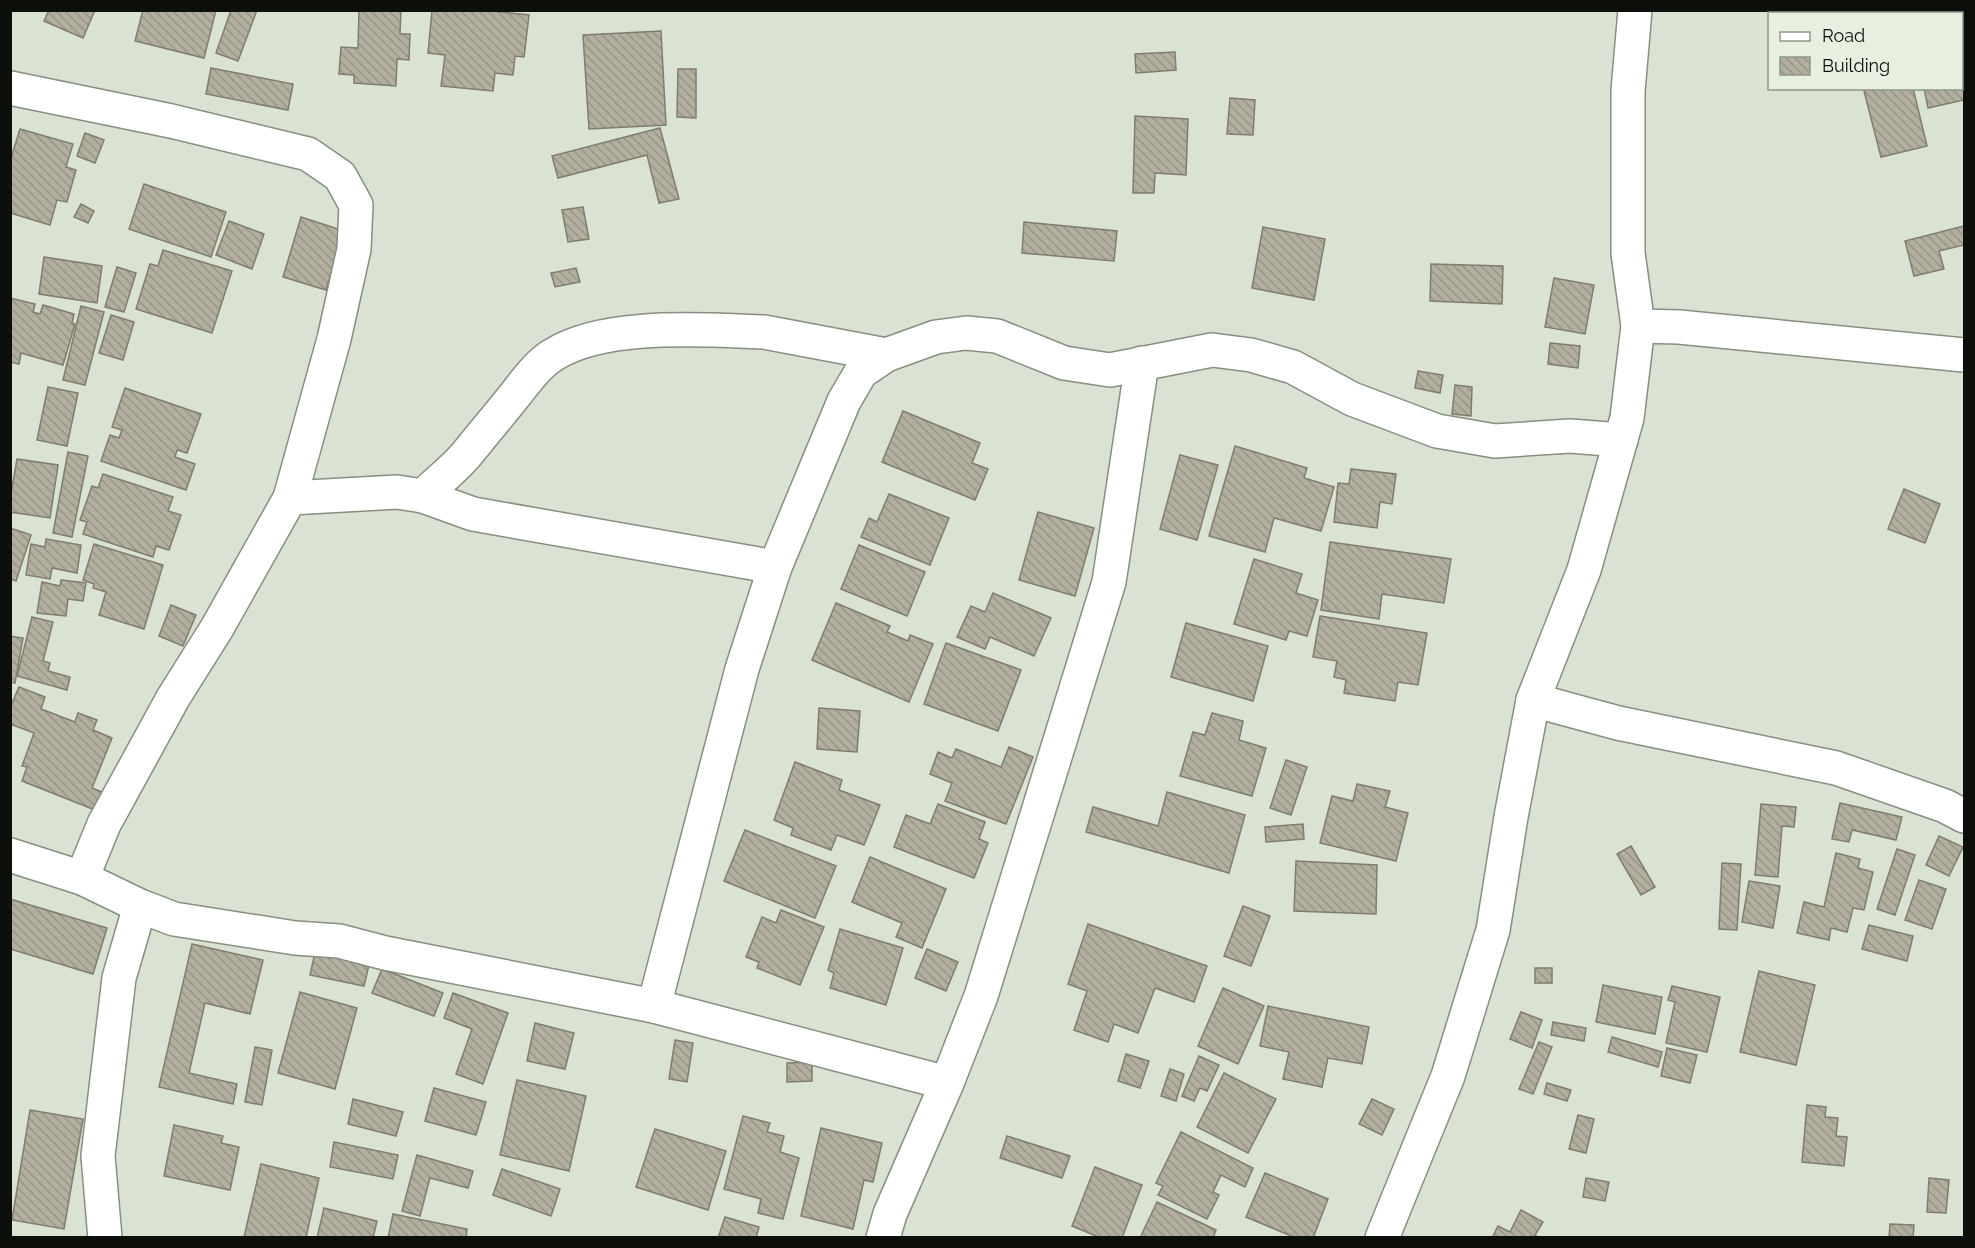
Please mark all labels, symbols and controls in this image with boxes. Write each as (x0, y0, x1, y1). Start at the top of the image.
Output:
legend (1768, 12, 1963, 90)
text: Road (1822, 25, 1865, 46)
text: Building (1822, 55, 1890, 76)

